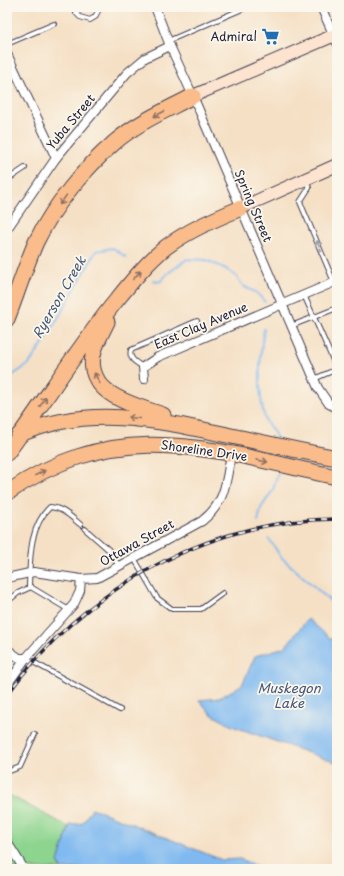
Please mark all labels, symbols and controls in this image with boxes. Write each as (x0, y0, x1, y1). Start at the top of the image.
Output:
place label: Admiral (210, 27, 257, 45)
supermarket icon: Admiral (260, 27, 280, 47)
street label: Yuba Street (42, 90, 99, 153)
one-way arrow (153, 111, 165, 118)
street label: Spring Street (231, 167, 277, 245)
one-way arrow (59, 194, 67, 205)
one-way arrow (315, 240, 322, 252)
water label: Ryerson Creek (27, 251, 90, 341)
one-way arrow (132, 270, 142, 280)
street label: East Clay Avenue (151, 297, 251, 353)
one-way arrow (93, 372, 100, 384)
one-way arrow (39, 397, 47, 408)
one-way arrow (128, 414, 141, 421)
street label: Shoreline Drive (160, 435, 249, 465)
one-way arrow (255, 457, 268, 465)
one-way arrow (34, 469, 46, 476)
street label: Ottawa Street (96, 514, 177, 570)
water label: Muskegon Lake (257, 678, 322, 712)

